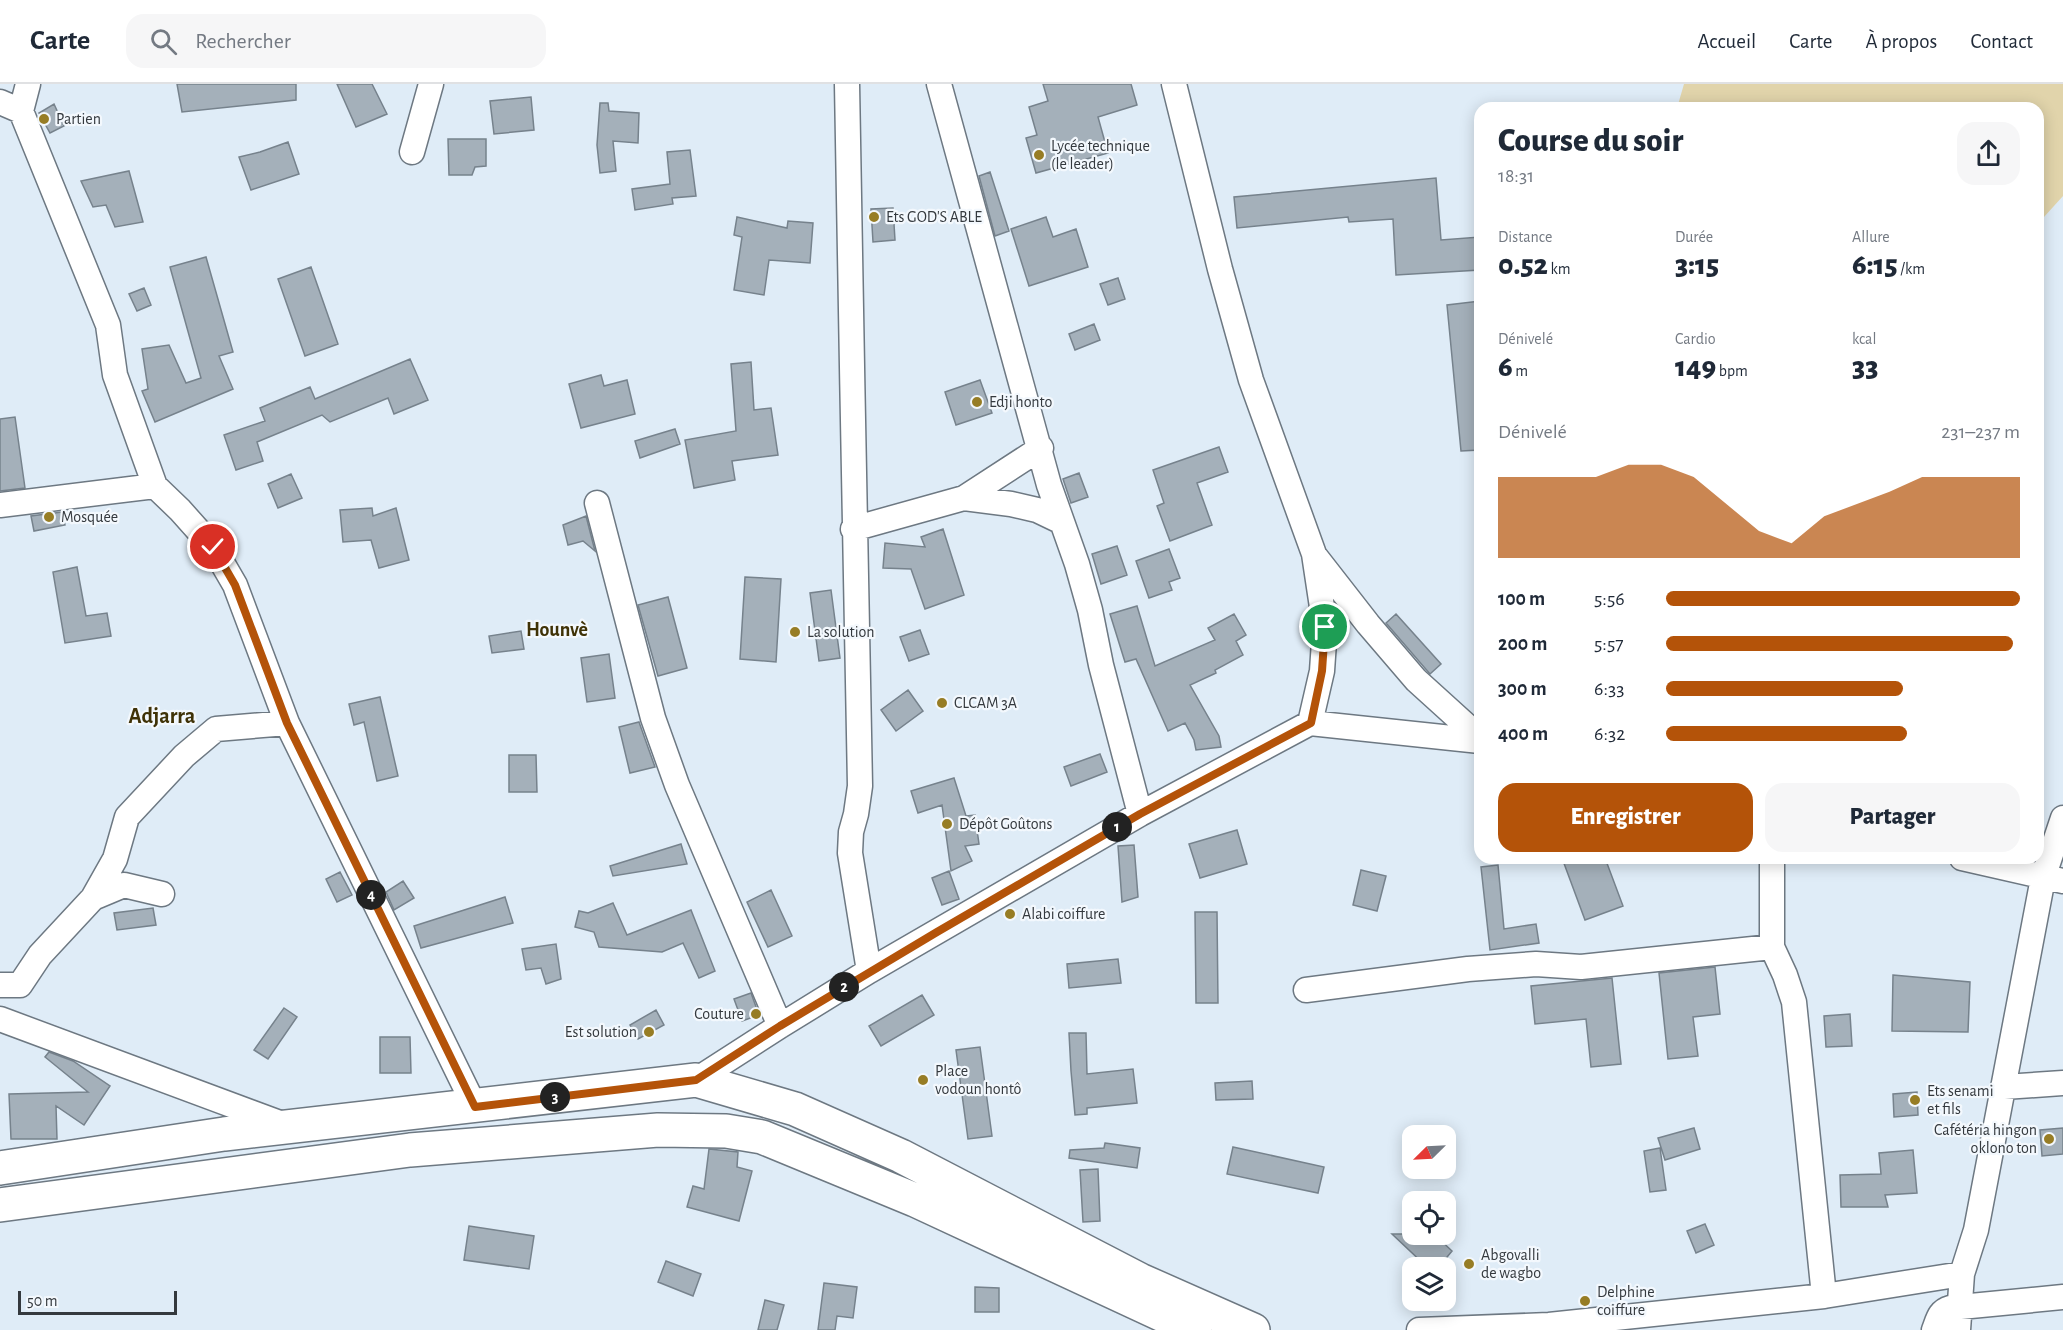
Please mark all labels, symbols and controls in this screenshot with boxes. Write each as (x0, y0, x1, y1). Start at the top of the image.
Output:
search box (126, 14, 546, 68)
icon: search (147, 25, 180, 58)
text: Carte (30, 27, 90, 55)
text: Rechercher (195, 30, 291, 52)
text: Accueil (1698, 31, 1756, 52)
text: Carte (1789, 31, 1832, 52)
text: À propos (1865, 31, 1937, 52)
text: Contact (1970, 31, 2033, 52)
place label: Partien (56, 111, 101, 127)
marker: Partien (37, 112, 51, 126)
button: share (1957, 122, 2020, 185)
text: Course du soir (1498, 125, 1683, 158)
place label: Lycée technique (le leader) (1051, 138, 1150, 172)
marker: Lycée technique (le leader) (1032, 148, 1046, 162)
text: 18:31 (1498, 166, 1534, 186)
place label: Ets GOD'S ABLE (886, 209, 982, 225)
marker: Ets GOD'S ABLE (867, 210, 881, 224)
text: Distance (1498, 229, 1552, 245)
text: Durée (1675, 229, 1713, 245)
text: Allure (1852, 229, 1890, 245)
text: 0.52 (1498, 250, 1548, 280)
text: 3:15 (1675, 250, 1719, 280)
text: 6:15 (1852, 250, 1898, 280)
text: km (1548, 261, 1571, 277)
text: /km (1898, 261, 1925, 277)
text: Dénivelé (1498, 331, 1553, 347)
text: Cardio (1675, 331, 1716, 347)
text: kcal (1852, 331, 1876, 347)
text: 6 (1498, 352, 1513, 382)
text: 149 (1675, 352, 1716, 382)
text: 33 (1852, 352, 1878, 382)
text: m (1513, 363, 1528, 379)
text: bpm (1716, 363, 1748, 379)
place label: Edji honto (989, 394, 1052, 411)
marker: Edji honto (970, 395, 984, 409)
text: Dénivelé (1498, 422, 1567, 442)
text: 231–237 m (1941, 422, 2020, 442)
place label: Mosquée (61, 509, 118, 525)
marker: Mosquée (42, 510, 56, 524)
pin (187, 521, 238, 572)
icon: check (196, 530, 229, 563)
text: 100 m (1498, 589, 1545, 609)
text: 5:56 (1594, 589, 1625, 609)
pin (1299, 601, 1350, 652)
icon: arrive (1308, 610, 1341, 643)
district label: Hounvè (526, 620, 588, 640)
place label: La solution (807, 624, 875, 640)
marker: La solution (788, 625, 802, 639)
text: 200 m (1498, 634, 1547, 654)
text: 5:57 (1594, 634, 1624, 654)
text: 300 m (1498, 679, 1547, 699)
text: 6:33 (1594, 679, 1624, 699)
place label: CLCAM 3A (954, 695, 1017, 711)
marker: CLCAM 3A (935, 696, 949, 710)
district label: Adjarra (129, 705, 196, 728)
text: 400 m (1498, 724, 1548, 744)
text: 6:32 (1594, 724, 1625, 744)
button: Enregistrer (1498, 783, 1753, 852)
button: Partager (1765, 783, 2020, 852)
pin: 1 (1102, 812, 1132, 842)
place label: Dépôt Goûtons (959, 816, 1053, 832)
marker: Dépôt Goûtons (940, 817, 954, 831)
text: 1 (1114, 819, 1120, 835)
pin: 4 (356, 880, 386, 910)
text: 4 (367, 887, 375, 903)
place label: Alabi coiffure (1022, 906, 1105, 922)
marker: Alabi coiffure (1003, 907, 1017, 921)
pin: 2 (829, 972, 859, 1002)
text: 2 (840, 979, 848, 995)
place label: Couture (694, 1006, 744, 1022)
marker: Couture (749, 1007, 763, 1021)
place label: Est solution (565, 1024, 637, 1040)
marker: Est solution (642, 1025, 656, 1039)
place label: Place vodoun hontô (935, 1063, 1022, 1097)
marker: Place vodoun hontô (916, 1073, 930, 1087)
pin: 3 (540, 1082, 570, 1112)
place label: Ets senami et fils (1927, 1083, 1994, 1117)
text: 3 (552, 1089, 558, 1105)
marker: Ets senami et fils (1908, 1093, 1922, 1107)
place label: Cafétéria hingon oklono ton (1934, 1122, 2037, 1156)
north arrow (1402, 1125, 1456, 1179)
map controls (1402, 1125, 1456, 1311)
marker: Cafétéria hingon oklono ton (2042, 1132, 2056, 1146)
button: locate (1402, 1191, 1456, 1245)
place label: Abgovalli de wagbo (1481, 1247, 1541, 1281)
button: layers (1402, 1257, 1456, 1311)
marker: Abgovalli de wagbo (1462, 1257, 1476, 1271)
place label: Delphine coiffure (1597, 1284, 1655, 1318)
scale bar (18, 1288, 177, 1316)
text: 50 m (27, 1293, 58, 1309)
marker: Delphine coiffure (1578, 1294, 1592, 1308)

